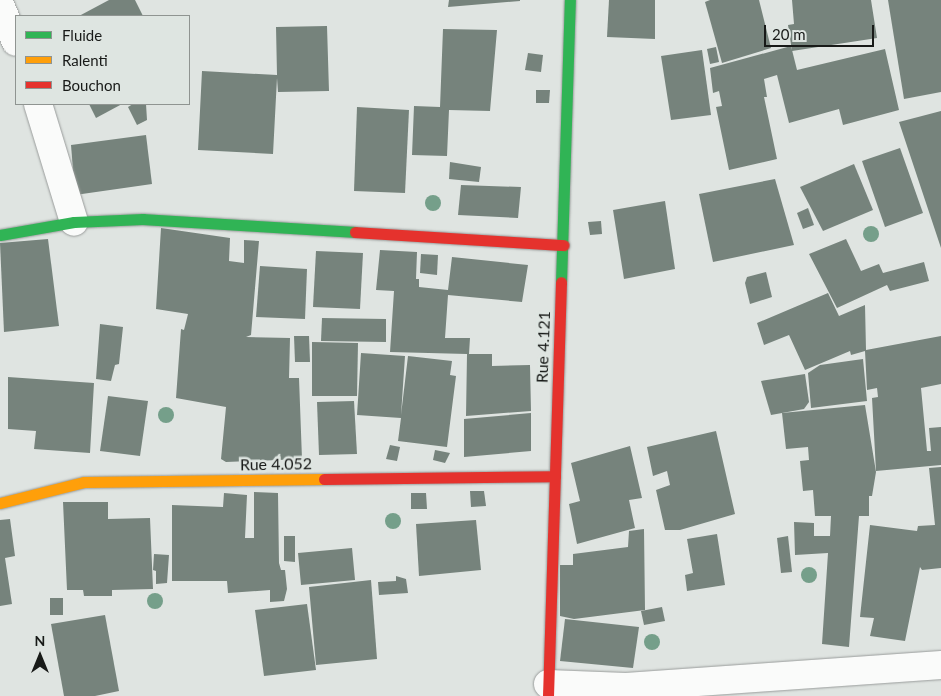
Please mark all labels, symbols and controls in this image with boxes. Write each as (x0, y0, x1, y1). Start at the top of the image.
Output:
legend (15, 15, 190, 105)
scale bar (766, 15, 876, 47)
text: 20 m (772, 25, 806, 43)
text: Fluide (62, 26, 102, 44)
text: Ralenti (62, 51, 108, 69)
text: Bouchon (62, 76, 121, 94)
street label: Rue 4.121 (532, 311, 554, 383)
street label: Rue 4.052 (240, 454, 312, 474)
north arrow (15, 631, 65, 681)
text: N (35, 632, 45, 649)

